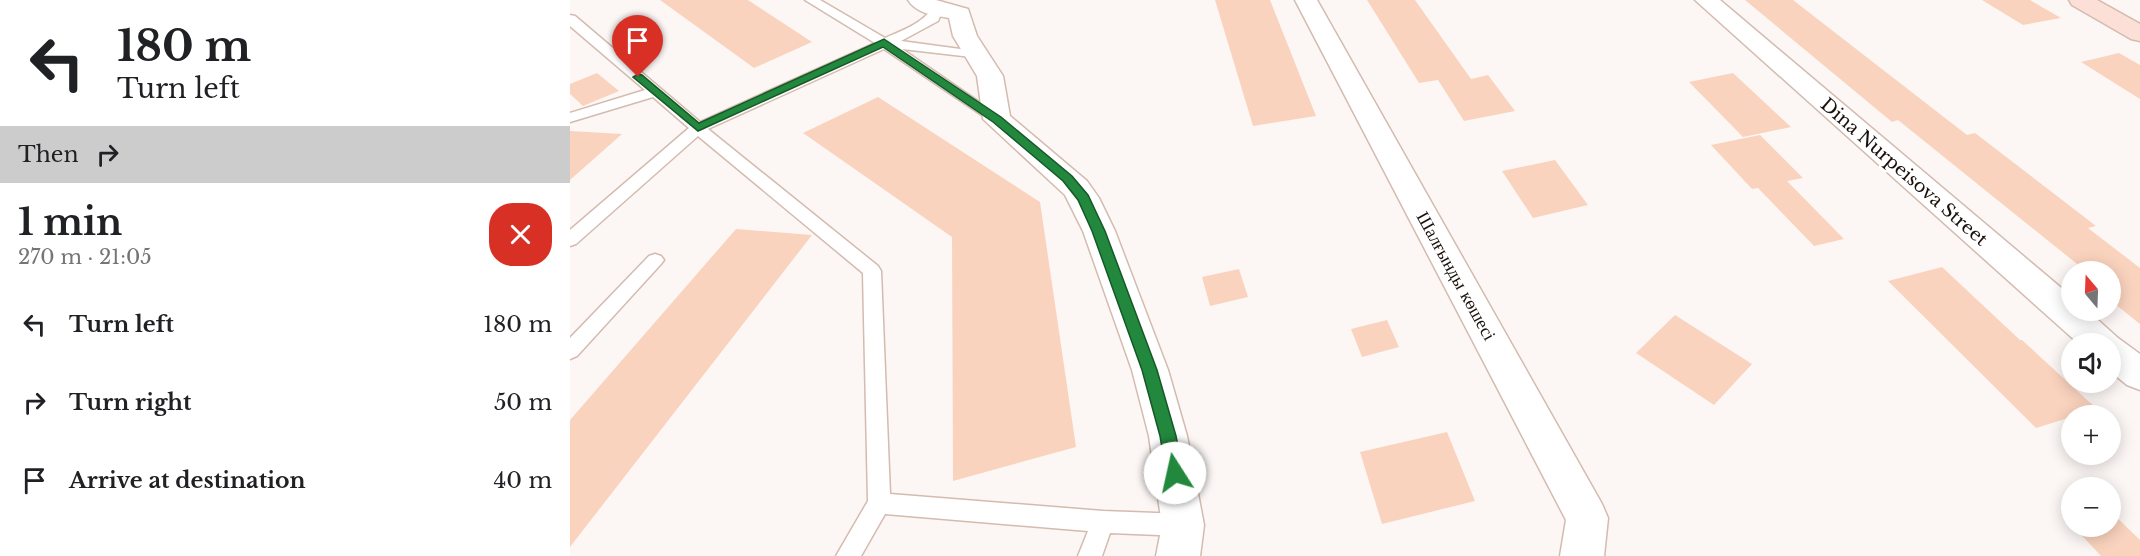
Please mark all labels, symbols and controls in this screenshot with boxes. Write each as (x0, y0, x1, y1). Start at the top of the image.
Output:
pin (612, 15, 663, 77)
text: 180 m (117, 20, 251, 72)
icon: left (18, 24, 96, 102)
icon: arrive (621, 24, 654, 57)
text: Turn left (117, 72, 240, 105)
street label: Dina Nurpeisova Street (1816, 94, 1992, 251)
icon: right (91, 138, 124, 171)
text: Then (18, 141, 79, 168)
text: 1 min (18, 200, 122, 245)
button: close (489, 203, 552, 266)
street label: Шалғынды көшесі (1412, 208, 1500, 344)
text: 270 m · 21:05 (18, 245, 152, 269)
north arrow (2061, 261, 2121, 321)
map controls (2061, 261, 2121, 537)
icon: left (18, 308, 51, 341)
text: Turn left (69, 311, 174, 338)
text: 180 m (483, 311, 552, 338)
button: sound (2061, 333, 2121, 393)
icon: right (18, 386, 51, 419)
text: Turn right (69, 389, 191, 416)
text: 50 m (494, 389, 552, 416)
button: + (2061, 405, 2121, 465)
position arrow (1143, 441, 1207, 505)
icon: arrive (18, 464, 51, 497)
text: Arrive at destination (69, 467, 306, 494)
text: 40 m (494, 467, 552, 494)
button: − (2061, 477, 2121, 537)

